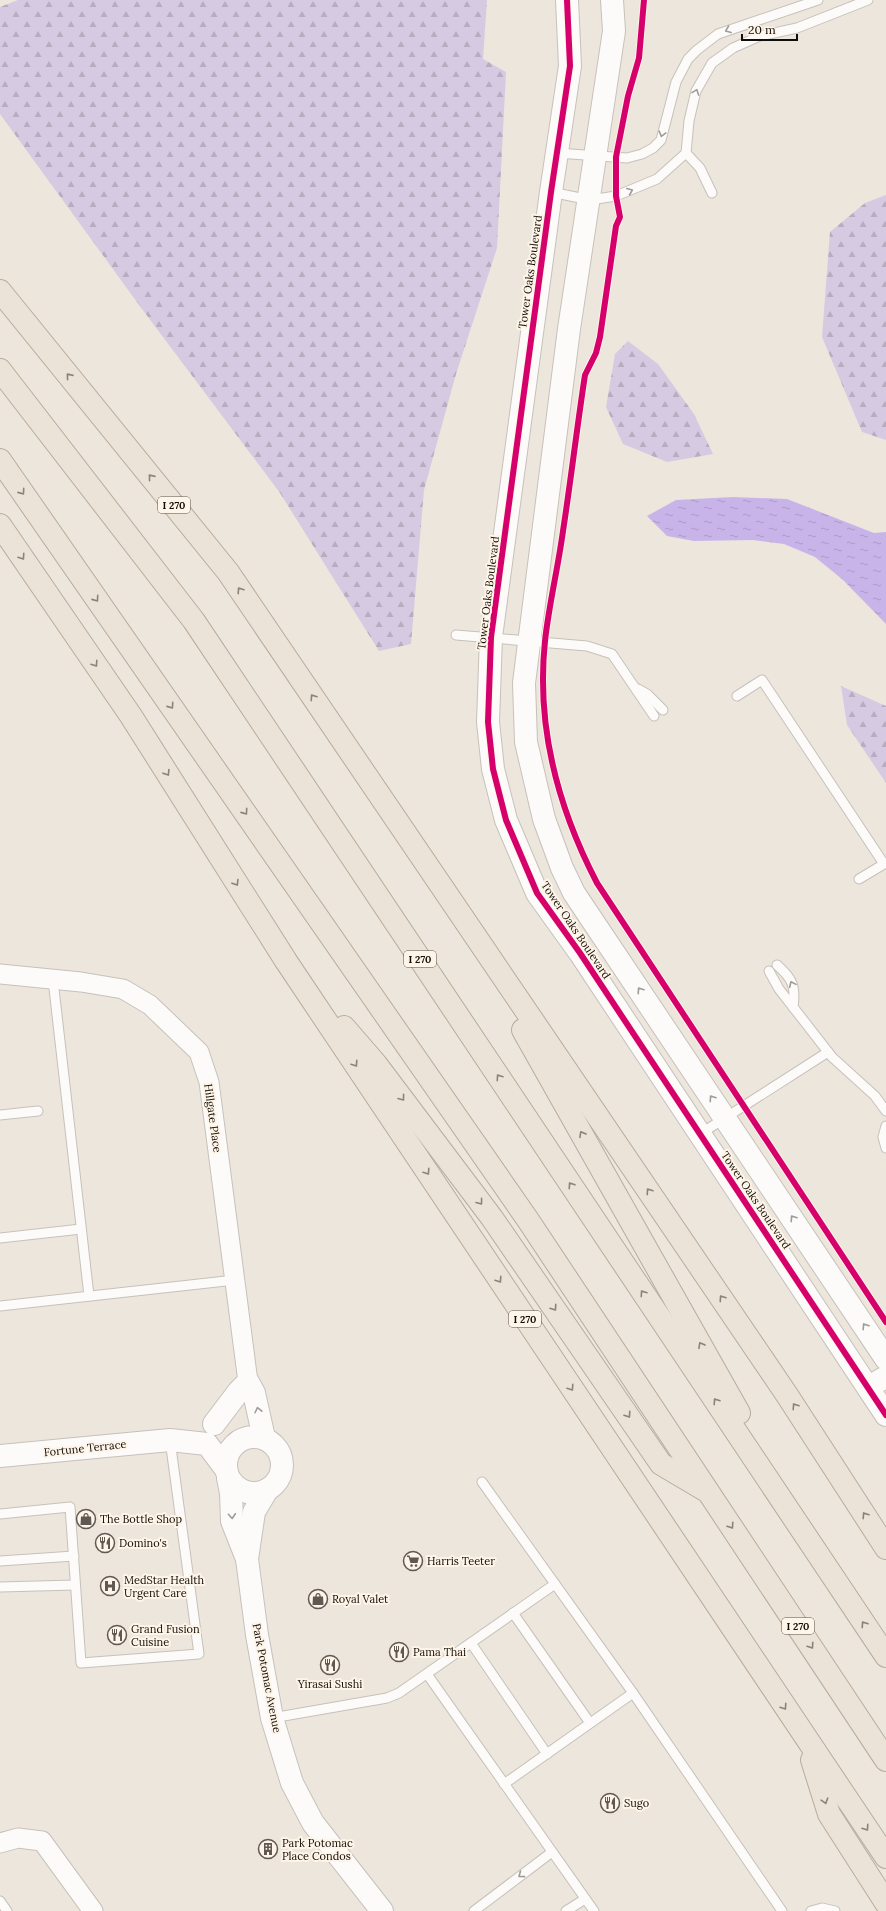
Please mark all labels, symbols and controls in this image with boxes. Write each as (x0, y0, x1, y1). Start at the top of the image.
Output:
scale bar (742, 16, 797, 42)
text: 20 m (748, 22, 776, 37)
one-way arrow (725, 26, 732, 34)
one-way arrow (692, 89, 700, 96)
one-way arrow (658, 130, 667, 137)
one-way arrow (626, 187, 633, 195)
street label: Tower Oaks Boulevard (515, 214, 545, 330)
one-way arrow (66, 373, 73, 380)
one-way arrow (148, 474, 155, 481)
one-way arrow (17, 488, 25, 495)
road number: I 270 (158, 497, 190, 513)
street label: Tower Oaks Boulevard (474, 535, 502, 651)
one-way arrow (17, 553, 25, 560)
one-way arrow (238, 587, 245, 594)
one-way arrow (91, 595, 99, 602)
one-way arrow (90, 660, 97, 667)
one-way arrow (310, 694, 318, 701)
one-way arrow (166, 701, 173, 708)
one-way arrow (162, 769, 170, 776)
one-way arrow (240, 808, 247, 815)
one-way arrow (232, 879, 239, 886)
street label: Tower Oaks Boulevard (538, 879, 614, 982)
road number: I 270 (404, 951, 436, 967)
one-way arrow (789, 980, 797, 988)
one-way arrow (638, 988, 645, 995)
one-way arrow (350, 1059, 357, 1066)
one-way arrow (496, 1074, 504, 1081)
street label: Hillgate Place (201, 1083, 225, 1153)
one-way arrow (397, 1093, 404, 1100)
one-way arrow (709, 1095, 717, 1102)
one-way arrow (580, 1131, 587, 1138)
street label: Tower Oaks Boulevard (718, 1149, 794, 1252)
one-way arrow (422, 1168, 430, 1175)
one-way arrow (568, 1182, 576, 1189)
one-way arrow (646, 1188, 654, 1195)
one-way arrow (475, 1197, 482, 1204)
one-way arrow (790, 1215, 798, 1222)
one-way arrow (494, 1276, 502, 1283)
one-way arrow (641, 1291, 648, 1298)
one-way arrow (720, 1296, 727, 1303)
one-way arrow (549, 1304, 556, 1311)
road number: I 270 (509, 1311, 541, 1327)
one-way arrow (862, 1323, 869, 1330)
one-way arrow (698, 1342, 705, 1349)
one-way arrow (566, 1384, 574, 1391)
one-way arrow (714, 1399, 721, 1406)
one-way arrow (792, 1403, 799, 1410)
one-way arrow (254, 1406, 262, 1413)
one-way arrow (623, 1411, 630, 1418)
street label: Fortune Terrace (43, 1437, 127, 1459)
shop icon: The Bottle Shop (75, 1508, 97, 1530)
place label: The Bottle Shop (100, 1512, 182, 1526)
one-way arrow (228, 1513, 237, 1519)
one-way arrow (863, 1513, 870, 1520)
one-way arrow (726, 1522, 734, 1529)
restaurant icon: Domino's (94, 1532, 116, 1554)
place label: Domino's (119, 1536, 167, 1550)
supermarket icon: Harris Teeter (402, 1550, 424, 1572)
place label: Harris Teeter (427, 1554, 495, 1568)
place label: MedStar Health Urgent Care (124, 1573, 204, 1600)
hospital icon: MedStar Health Urgent Care (99, 1575, 121, 1597)
shop icon: Royal Valet (307, 1588, 329, 1610)
place label: Royal Valet (332, 1592, 389, 1606)
road number: I 270 (782, 1618, 814, 1634)
one-way arrow (861, 1621, 869, 1628)
place label: Grand Fusion Cuisine (131, 1622, 200, 1649)
street label: Park Potomac Avenue (250, 1622, 284, 1734)
restaurant icon: Grand Fusion Cuisine (106, 1624, 128, 1646)
restaurant icon: Pama Thai (388, 1641, 410, 1663)
one-way arrow (806, 1642, 814, 1649)
place label: Pama Thai (413, 1645, 466, 1659)
restaurant icon: Yirasai Sushi (319, 1654, 341, 1676)
place label: Yirasai Sushi (297, 1677, 362, 1691)
one-way arrow (779, 1703, 787, 1710)
restaurant icon: Sugo (599, 1792, 621, 1814)
place label: Sugo (624, 1796, 649, 1810)
one-way arrow (820, 1798, 829, 1805)
one-way arrow (861, 1823, 868, 1830)
place label: Park Potomac Place Condos (282, 1836, 353, 1863)
building icon: Park Potomac Place Condos (257, 1838, 279, 1860)
one-way arrow (519, 1870, 526, 1877)

